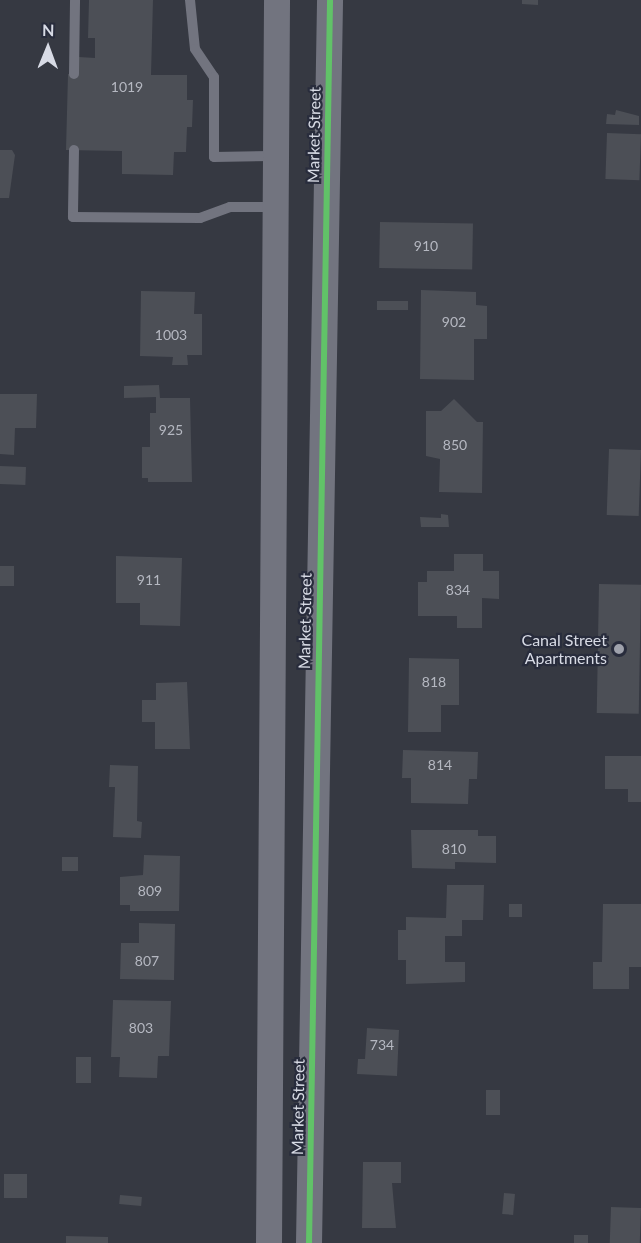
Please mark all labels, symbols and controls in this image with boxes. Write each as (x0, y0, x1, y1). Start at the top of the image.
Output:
north arrow (18, 18, 78, 78)
text: N (42, 20, 55, 39)
house number: 1019 (111, 79, 143, 95)
street label: Market Street (304, 87, 324, 183)
house number: 910 (414, 238, 438, 254)
house number: 902 (442, 314, 466, 330)
house number: 1003 (155, 327, 187, 343)
house number: 925 (159, 422, 183, 438)
house number: 850 (443, 437, 467, 453)
house number: 911 (137, 572, 161, 588)
street label: Market Street (295, 573, 315, 669)
house number: 834 (446, 582, 470, 598)
place label: Canal Street Apartments (521, 630, 607, 668)
marker: Canal Street Apartments (612, 642, 626, 656)
house number: 818 (422, 674, 446, 690)
house number: 814 (428, 757, 452, 773)
house number: 810 (442, 841, 466, 857)
house number: 809 (138, 883, 162, 899)
house number: 807 (135, 953, 159, 969)
house number: 803 (129, 1020, 153, 1036)
house number: 734 (370, 1037, 394, 1053)
street label: Market Street (288, 1059, 308, 1155)

